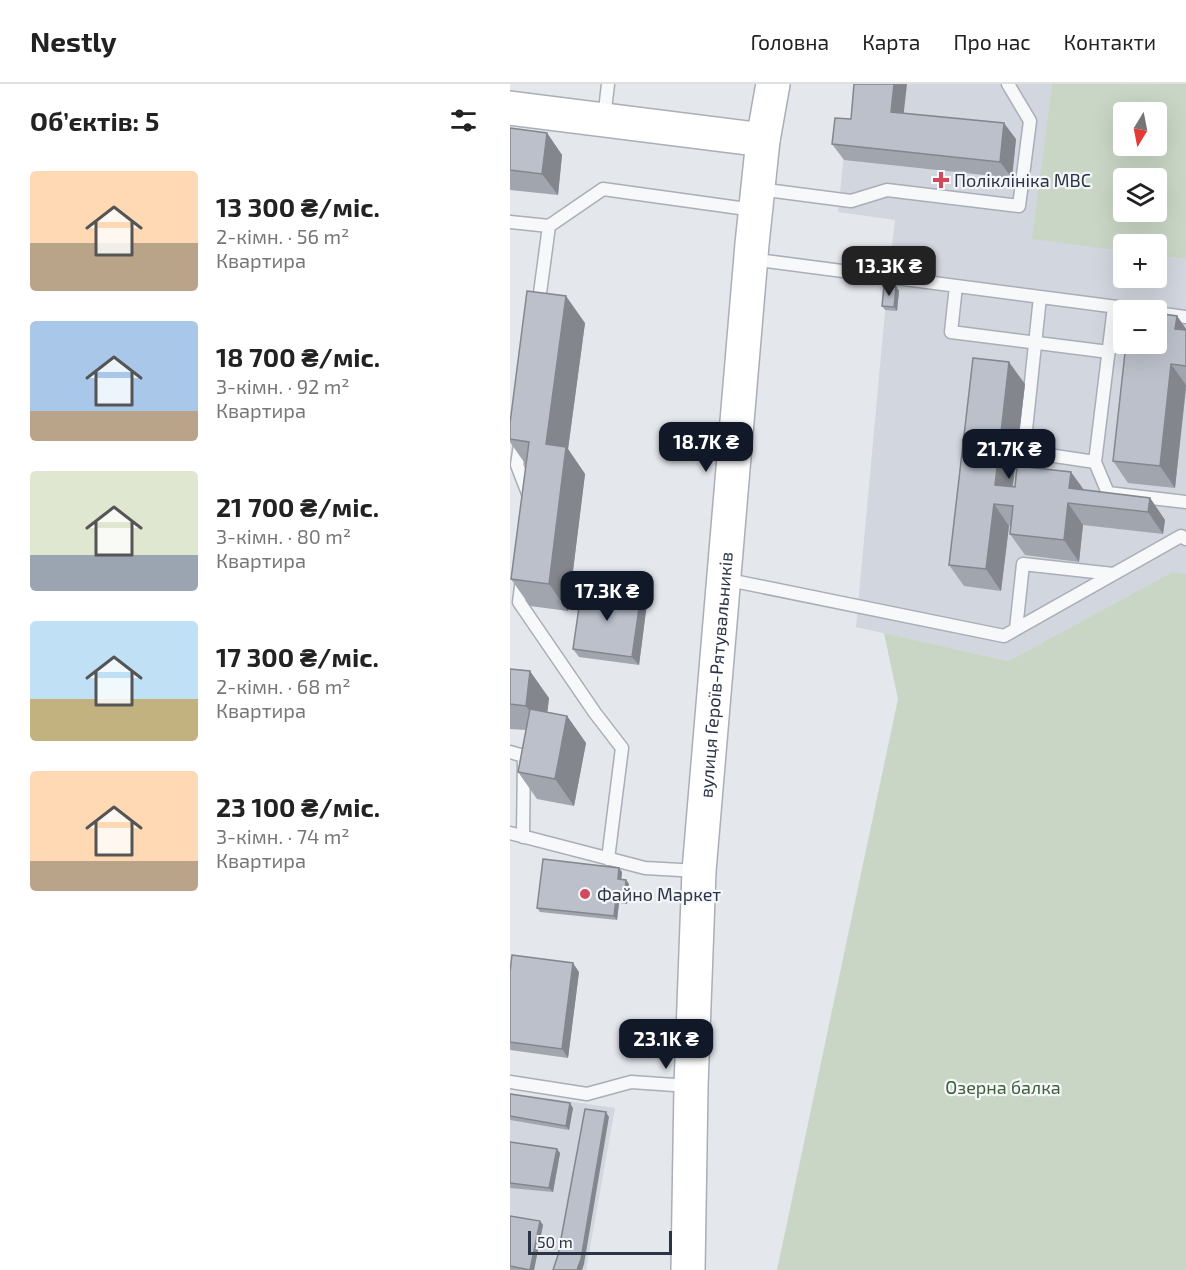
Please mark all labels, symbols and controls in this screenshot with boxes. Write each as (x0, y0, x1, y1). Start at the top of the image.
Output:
text: Nestly (30, 24, 117, 58)
text: Головна (750, 29, 829, 54)
text: Карта (862, 29, 920, 54)
text: Про нас (953, 29, 1031, 54)
text: Контакти (1064, 29, 1156, 54)
north arrow (1113, 102, 1167, 156)
map controls (1113, 102, 1167, 354)
icon: filters (447, 104, 480, 137)
text: Об’єктів: 5 (30, 105, 159, 136)
button: layers (1113, 168, 1167, 222)
place label: Поліклініка МВС (954, 169, 1091, 191)
marker: Поліклініка МВС (932, 171, 950, 189)
text: 13 300 ₴/міс. (216, 191, 380, 222)
icon: home (78, 195, 150, 267)
text: 2-кімн. · 56 m² (216, 224, 349, 248)
button: + (1113, 234, 1167, 288)
pin: 13.3K ₴ (834, 246, 944, 297)
text: Квартира (216, 248, 306, 272)
text: 13.3K ₴ (856, 253, 922, 277)
button: − (1113, 300, 1167, 354)
text: 18 700 ₴/міс. (216, 341, 380, 372)
icon: home (78, 345, 150, 417)
text: 3-кімн. · 92 m² (216, 374, 350, 398)
text: Квартира (216, 398, 306, 422)
pin: 18.7K ₴ (651, 422, 761, 473)
text: 18.7K ₴ (673, 429, 739, 453)
pin: 21.7K ₴ (954, 429, 1064, 480)
text: 21.7K ₴ (976, 436, 1042, 460)
text: 21 700 ₴/міс. (216, 491, 379, 522)
icon: home (78, 495, 150, 567)
text: 3-кімн. · 80 m² (216, 524, 351, 548)
text: Квартира (216, 548, 306, 572)
street label: вулиця Героїв-Рятувальників (694, 551, 737, 799)
pin: 17.3K ₴ (552, 571, 662, 622)
text: 17.3K ₴ (575, 578, 639, 602)
text: 17 300 ₴/міс. (216, 641, 379, 672)
icon: home (78, 645, 150, 717)
text: 2-кімн. · 68 m² (216, 674, 351, 698)
text: Квартира (216, 698, 306, 722)
text: 23 100 ₴/міс. (216, 791, 380, 822)
icon: home (78, 795, 150, 867)
text: 3-кімн. · 74 m² (216, 824, 349, 848)
text: Квартира (216, 848, 306, 872)
place label: Файно Маркет (597, 883, 721, 905)
marker: Файно Маркет (578, 887, 592, 901)
pin: 23.1K ₴ (611, 1019, 721, 1070)
text: 23.1K ₴ (633, 1026, 699, 1050)
park label: Озерна балка (945, 1076, 1061, 1098)
scale bar (528, 1228, 672, 1256)
text: 50 m (537, 1232, 573, 1251)

